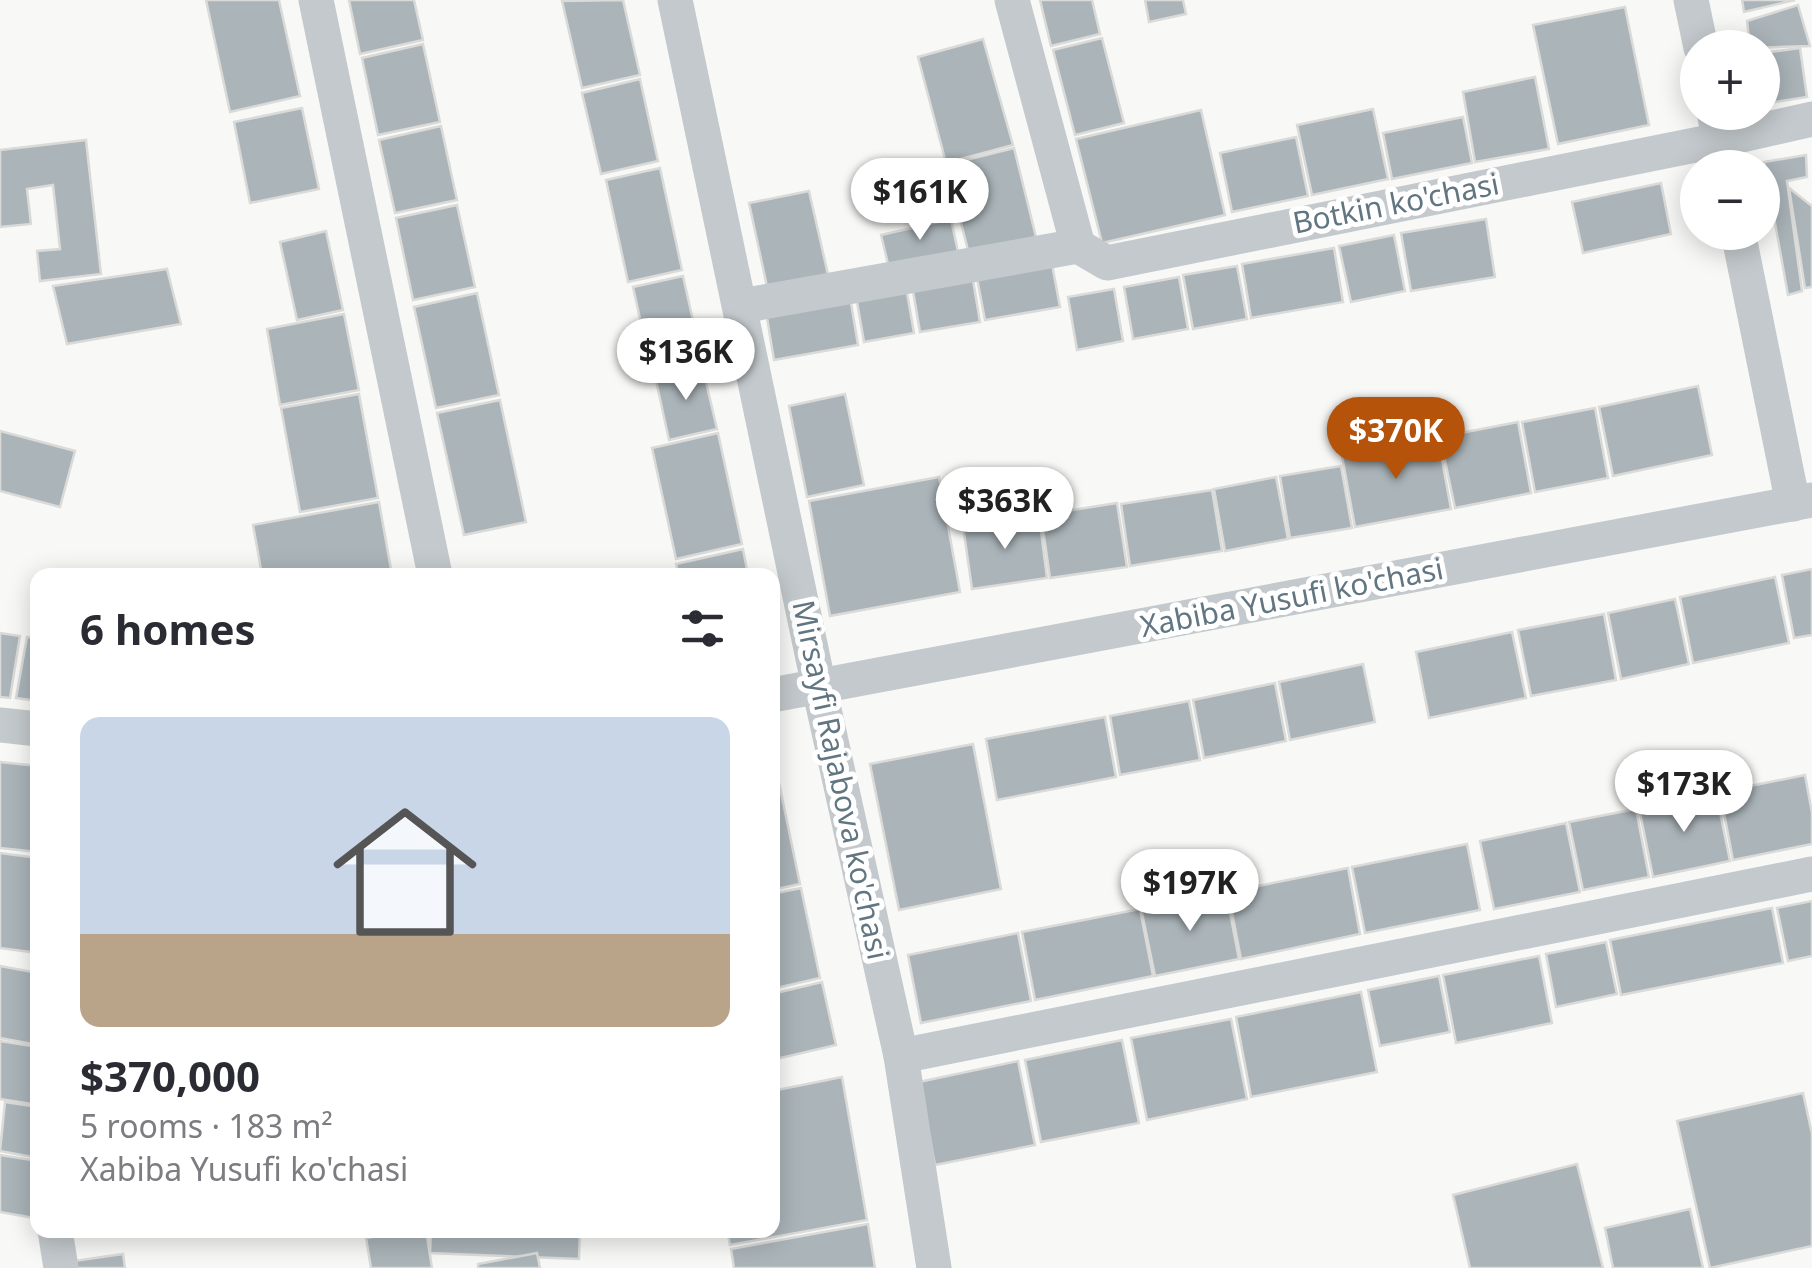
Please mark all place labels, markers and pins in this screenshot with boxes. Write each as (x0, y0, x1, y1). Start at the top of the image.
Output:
pin: $161K (850, 158, 990, 243)
pin: $136K (616, 318, 756, 403)
pin: $370K (1326, 397, 1466, 482)
pin: $363K (935, 467, 1075, 552)
pin: $173K (1614, 750, 1754, 835)
pin: $197K (1120, 849, 1260, 934)

